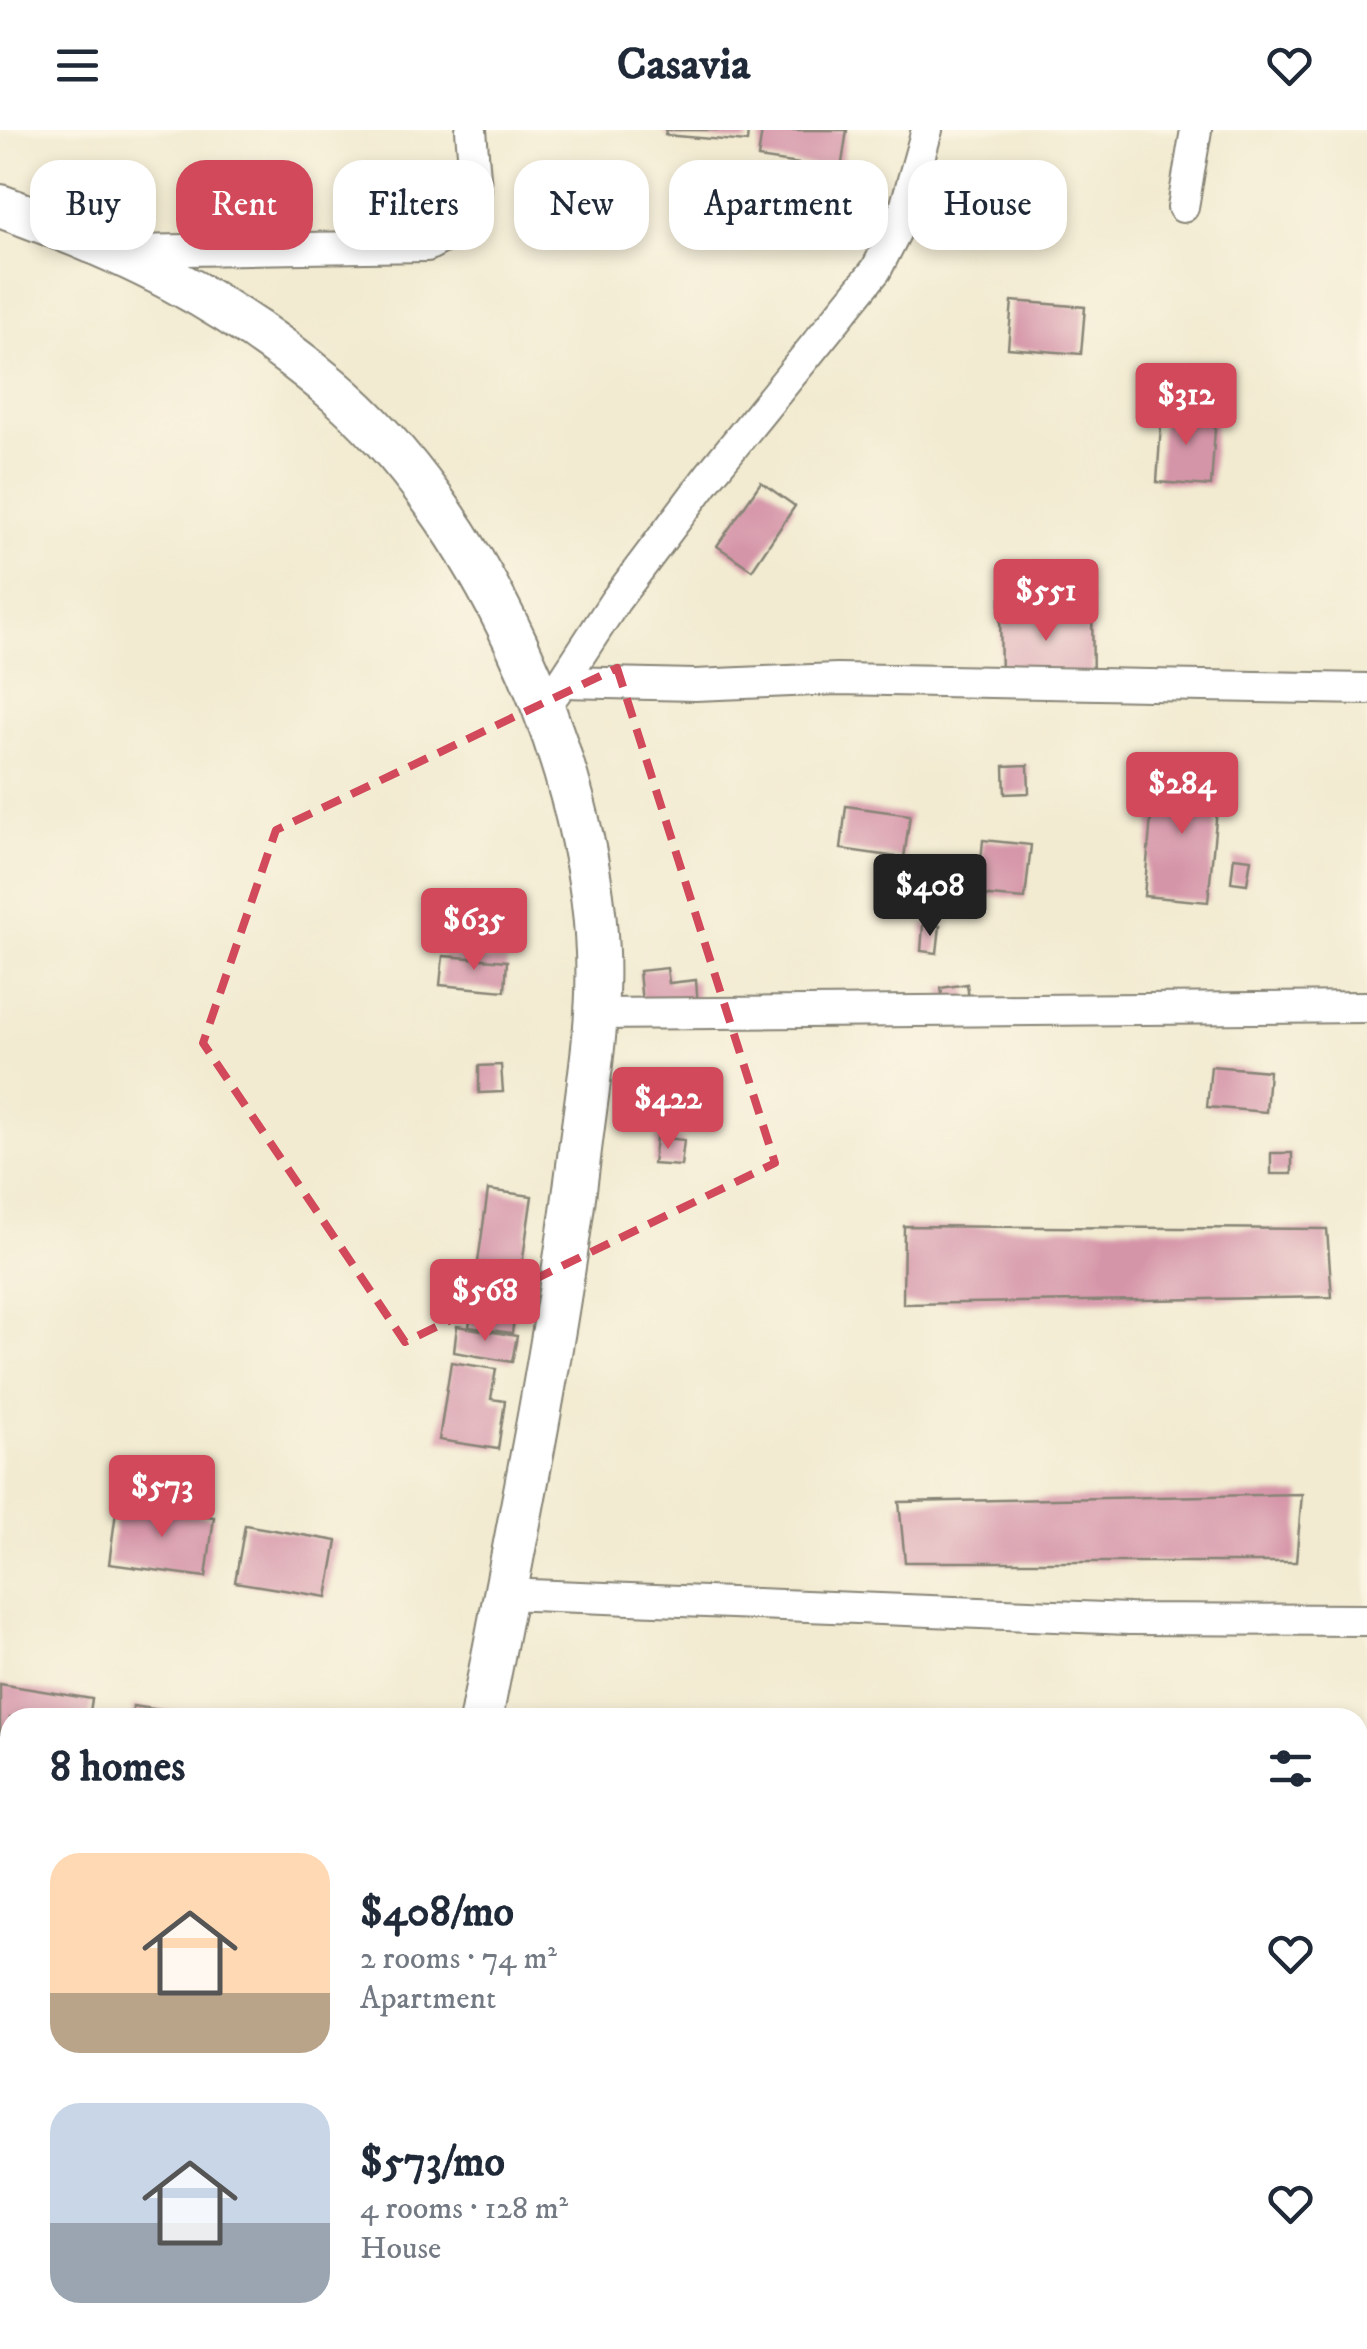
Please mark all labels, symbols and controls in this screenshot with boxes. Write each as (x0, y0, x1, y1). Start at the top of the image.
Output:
text: Casavia (617, 37, 750, 93)
icon: menu (50, 38, 105, 93)
icon: heart (1262, 38, 1317, 93)
chip: Buy (30, 160, 156, 250)
chip: Rent (176, 160, 313, 250)
chip: Filters (333, 160, 494, 250)
chip: New (514, 160, 649, 250)
chip: Apartment (669, 160, 888, 250)
chip: House (908, 160, 1067, 250)
pin: $312 (1127, 363, 1245, 448)
text: $312 (1158, 375, 1214, 415)
pin: $551 (987, 559, 1105, 644)
text: $551 (1015, 571, 1077, 611)
pin: $284 (1123, 752, 1241, 837)
text: $284 (1148, 764, 1216, 804)
pin: $408 (871, 854, 989, 939)
text: $408 (895, 866, 965, 906)
pin: $635 (415, 888, 533, 973)
text: $635 (443, 900, 505, 940)
pin: $422 (609, 1067, 727, 1152)
text: $422 (634, 1079, 702, 1119)
pin: $568 (426, 1259, 544, 1344)
text: $568 (452, 1271, 518, 1311)
pin: $573 (103, 1455, 221, 1540)
text: $573 (131, 1467, 193, 1507)
icon: filters (1263, 1741, 1318, 1796)
text: 8 homes (50, 1742, 185, 1794)
text: $408/mo (360, 1887, 514, 1939)
icon: home (130, 1893, 250, 2013)
icon: heart (1263, 1926, 1318, 1981)
text: 2 rooms · 74 m² (360, 1939, 557, 1979)
text: Apartment (360, 1979, 496, 2019)
text: $573/mo (360, 2137, 505, 2189)
icon: home (130, 2143, 250, 2263)
icon: heart (1263, 2176, 1318, 2231)
text: 4 rooms · 128 m² (360, 2189, 568, 2229)
text: House (360, 2229, 441, 2269)

